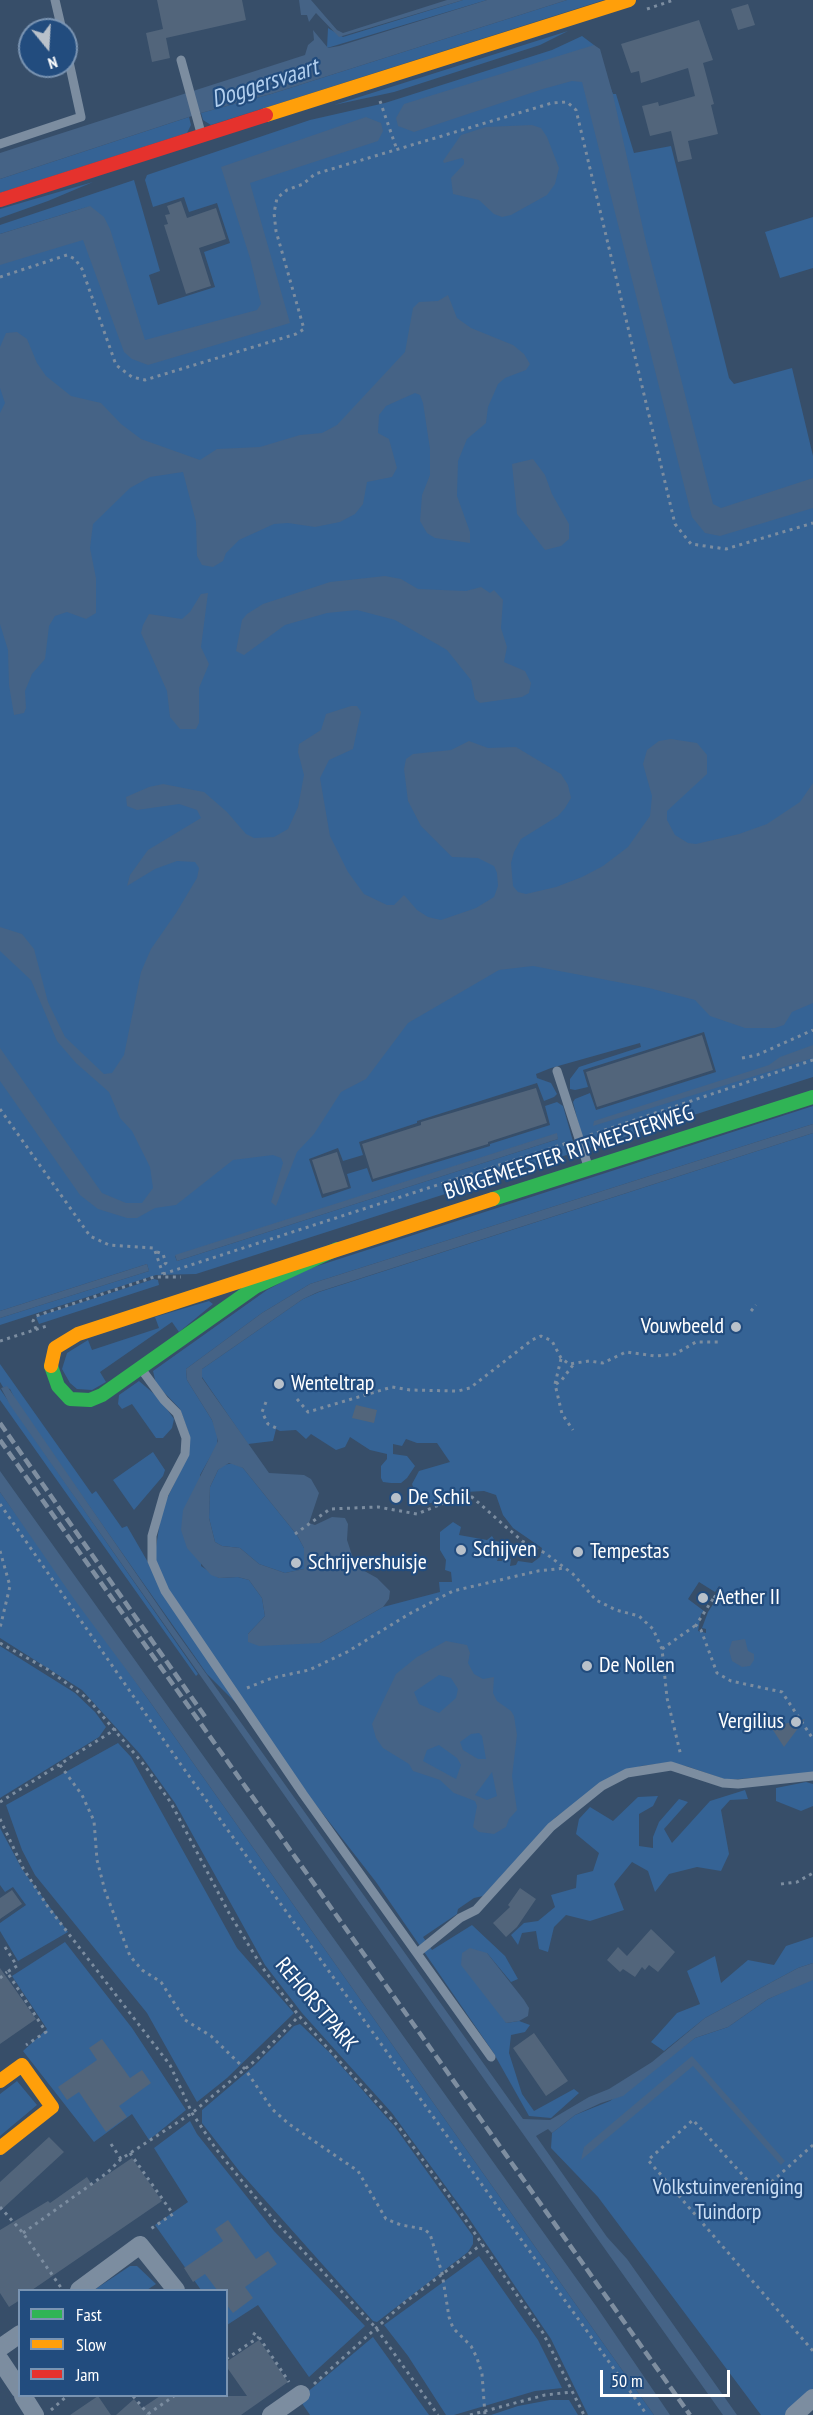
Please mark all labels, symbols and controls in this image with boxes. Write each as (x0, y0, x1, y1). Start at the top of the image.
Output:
north arrow (18, 18, 78, 78)
text: N (46, 52, 60, 74)
water label: Doggersvaart (208, 53, 322, 115)
street label: BURGEMEESTER RITMEESTERWEG (441, 1100, 697, 1206)
place label: Vouwbeeld (641, 1314, 724, 1340)
marker: Vouwbeeld (729, 1320, 743, 1334)
place label: Wenteltrap (291, 1371, 374, 1397)
marker: Wenteltrap (272, 1377, 286, 1391)
place label: De Schil (408, 1485, 470, 1511)
marker: De Schil (389, 1491, 403, 1505)
place label: Schijven (473, 1537, 537, 1563)
place label: Tempestas (590, 1539, 669, 1565)
marker: Schijven (454, 1543, 468, 1557)
marker: Tempestas (571, 1545, 585, 1559)
place label: Schrijvershuisje (308, 1550, 427, 1576)
marker: Schrijvershuisje (289, 1556, 303, 1570)
place label: Aether II (715, 1585, 780, 1611)
marker: Aether II (696, 1591, 710, 1605)
place label: De Nollen (599, 1653, 675, 1679)
marker: De Nollen (580, 1659, 594, 1673)
place label: Vergilius (719, 1709, 784, 1735)
marker: Vergilius (789, 1715, 803, 1729)
street label: REHORSTPARK (269, 1953, 363, 2057)
park label: Volkstuinvereniging Tuindorp (653, 2175, 803, 2226)
legend (18, 2289, 228, 2397)
text: Fast (76, 2303, 102, 2326)
text: Slow (76, 2333, 106, 2356)
scale bar (603, 2358, 734, 2396)
text: Jam (76, 2363, 99, 2386)
text: 50 m (611, 2369, 643, 2392)

